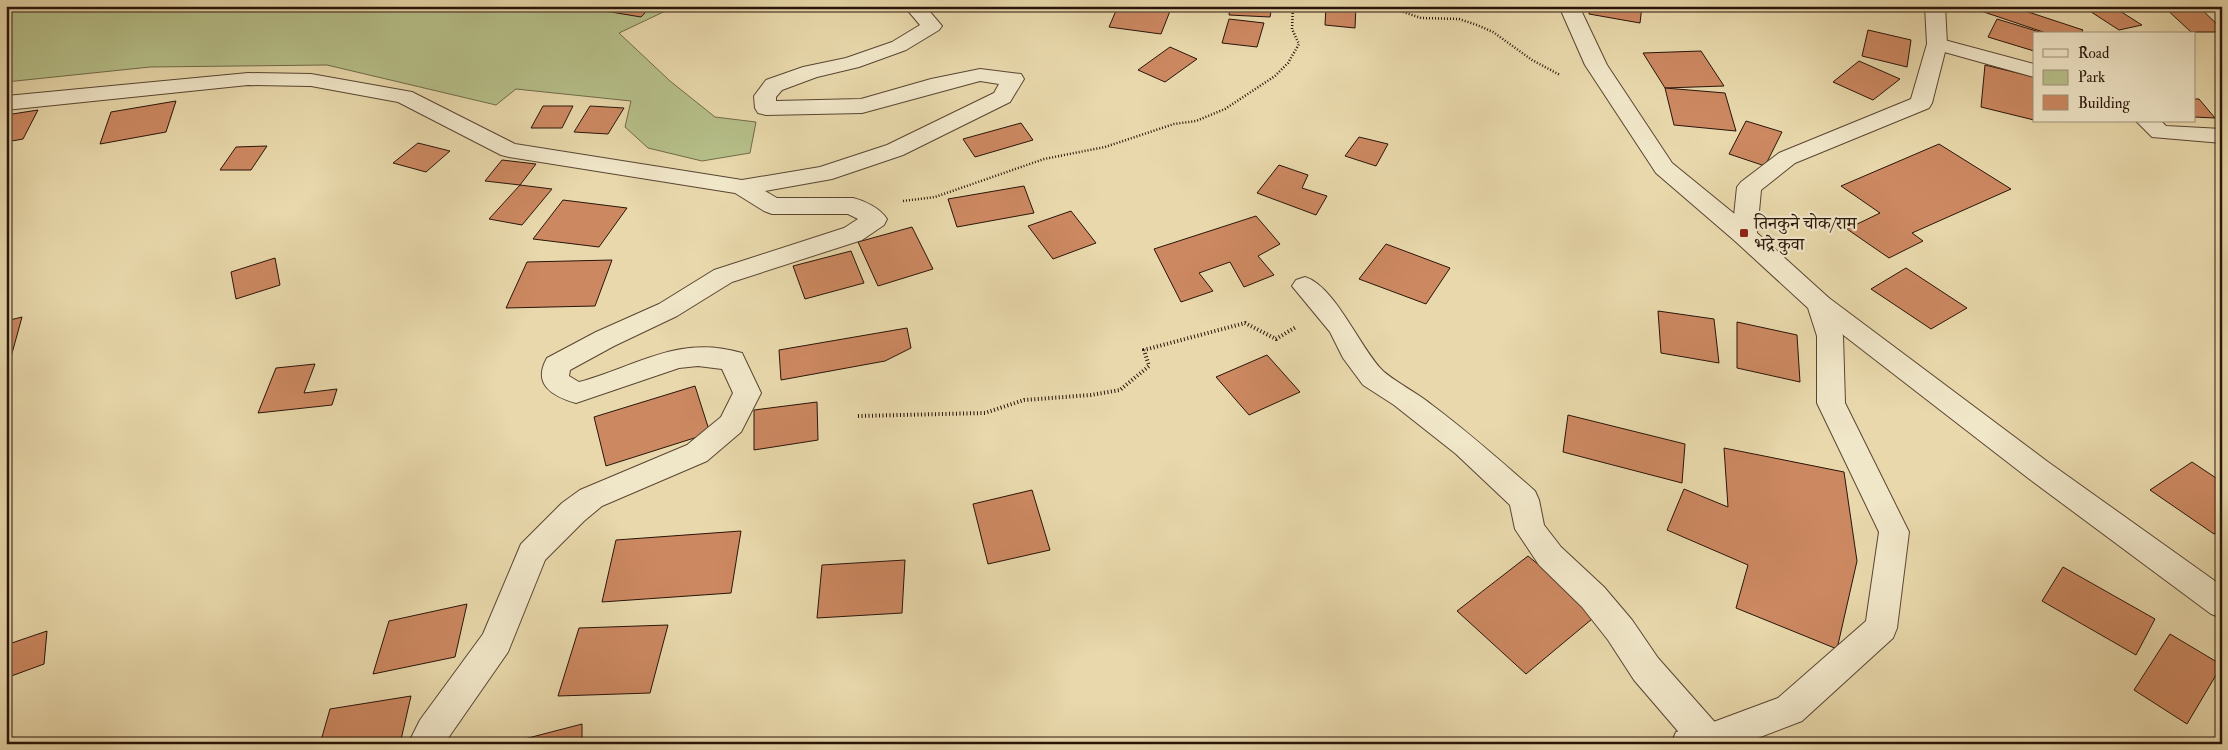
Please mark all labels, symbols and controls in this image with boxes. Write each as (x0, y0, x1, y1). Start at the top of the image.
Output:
legend (2033, 32, 2196, 122)
text: Road (2078, 44, 2110, 63)
text: Park (2078, 68, 2105, 87)
text: Building (2078, 94, 2130, 113)
place label: तिनकुने चोक/राम भद्रे कुवा (1753, 212, 1858, 256)
marker: तिनकुने चोक/राम भद्रे कुवा (1738, 227, 1750, 239)

